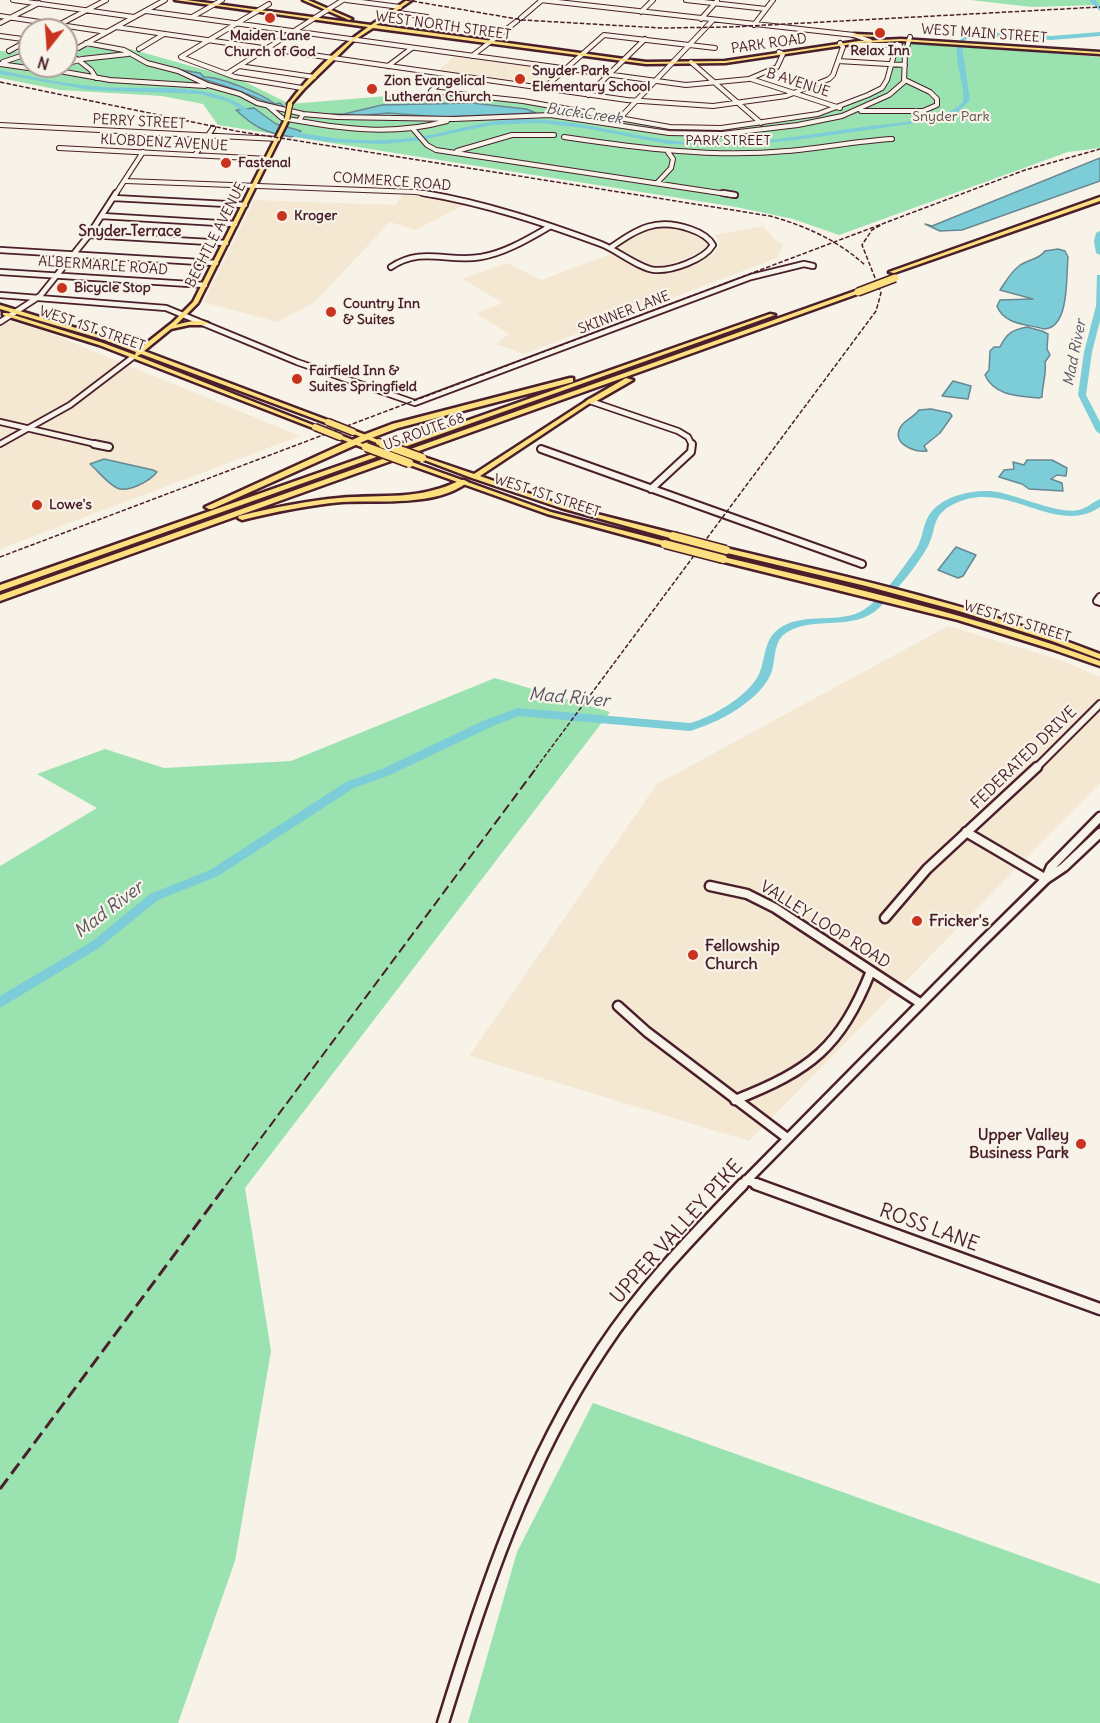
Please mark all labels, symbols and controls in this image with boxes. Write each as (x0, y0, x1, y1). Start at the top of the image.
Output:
street label: WEST NORTH STREET (374, 8, 512, 44)
marker: Maiden Lane Church of God (263, 11, 277, 25)
north arrow (18, 18, 78, 78)
street label: WEST MAIN STREET (920, 21, 1048, 47)
marker: Relax Inn (873, 26, 887, 40)
place label: Maiden Lane Church of God (224, 28, 316, 60)
street label: PARK ROAD (730, 30, 808, 58)
place label: Relax Inn (850, 43, 910, 59)
text: N (35, 52, 52, 74)
place label: Snyder Park Elementary School (532, 63, 650, 96)
street label: B AVENUE (764, 65, 832, 101)
marker: Snyder Park Elementary School (513, 72, 527, 86)
place label: Zion Evangelical Lutheran Church (384, 73, 491, 106)
marker: Zion Evangelical Lutheran Church (365, 82, 379, 96)
water label: Buck Creek (545, 100, 623, 128)
park label: Snyder Park (912, 109, 990, 125)
street label: PERRY STREET (92, 111, 186, 133)
street label: KLOBDENZ AVENUE (100, 131, 228, 155)
street label: PARK STREET (685, 133, 771, 149)
place label: Fastenal (238, 155, 291, 171)
marker: Fastenal (219, 156, 233, 170)
street label: COMMERCE ROAD (332, 169, 452, 195)
street label: BECHTLE AVENUE (182, 180, 250, 290)
place label: Kroger (294, 208, 337, 224)
marker: Kroger (275, 209, 289, 223)
district label: Snyder Terrace (79, 223, 181, 241)
street label: ALBERMARLE ROAD (38, 253, 168, 279)
place label: Bicycle Stop (74, 280, 151, 296)
marker: Bicycle Stop (55, 281, 69, 295)
street label: SKINNER LANE (576, 288, 672, 338)
place label: Country Inn & Suites (343, 296, 420, 328)
street label: WEST 1ST STREET (37, 303, 147, 355)
marker: Country Inn & Suites (324, 305, 338, 319)
water label: Mad River (1060, 318, 1090, 388)
place label: Fairfield Inn & Suites Springfield (309, 363, 417, 396)
marker: Fairfield Inn & Suites Springfield (290, 372, 304, 386)
street label: US ROUTE 68 (381, 410, 467, 454)
street label: WEST 1ST STREET (492, 471, 602, 521)
place label: Lowe's (49, 497, 92, 513)
marker: Lowe's (30, 498, 44, 512)
street label: WEST 1ST STREET (961, 598, 1073, 646)
water label: Mad River (528, 684, 610, 712)
street label: FEDERATED DRIVE (967, 703, 1081, 813)
water label: Mad River (70, 877, 148, 943)
street label: VALLEY LOOP ROAD (756, 877, 894, 973)
place label: Fricker's (929, 911, 989, 931)
marker: Fricker's (910, 914, 924, 928)
place label: Fellowship Church (705, 936, 780, 974)
marker: Fellowship Church (686, 948, 700, 962)
place label: Upper Valley Business Park (969, 1125, 1069, 1163)
marker: Upper Valley Business Park (1074, 1137, 1088, 1151)
street label: UPPER VALLEY PIKE (606, 1155, 748, 1309)
street label: ROSS LANE (876, 1199, 982, 1257)

